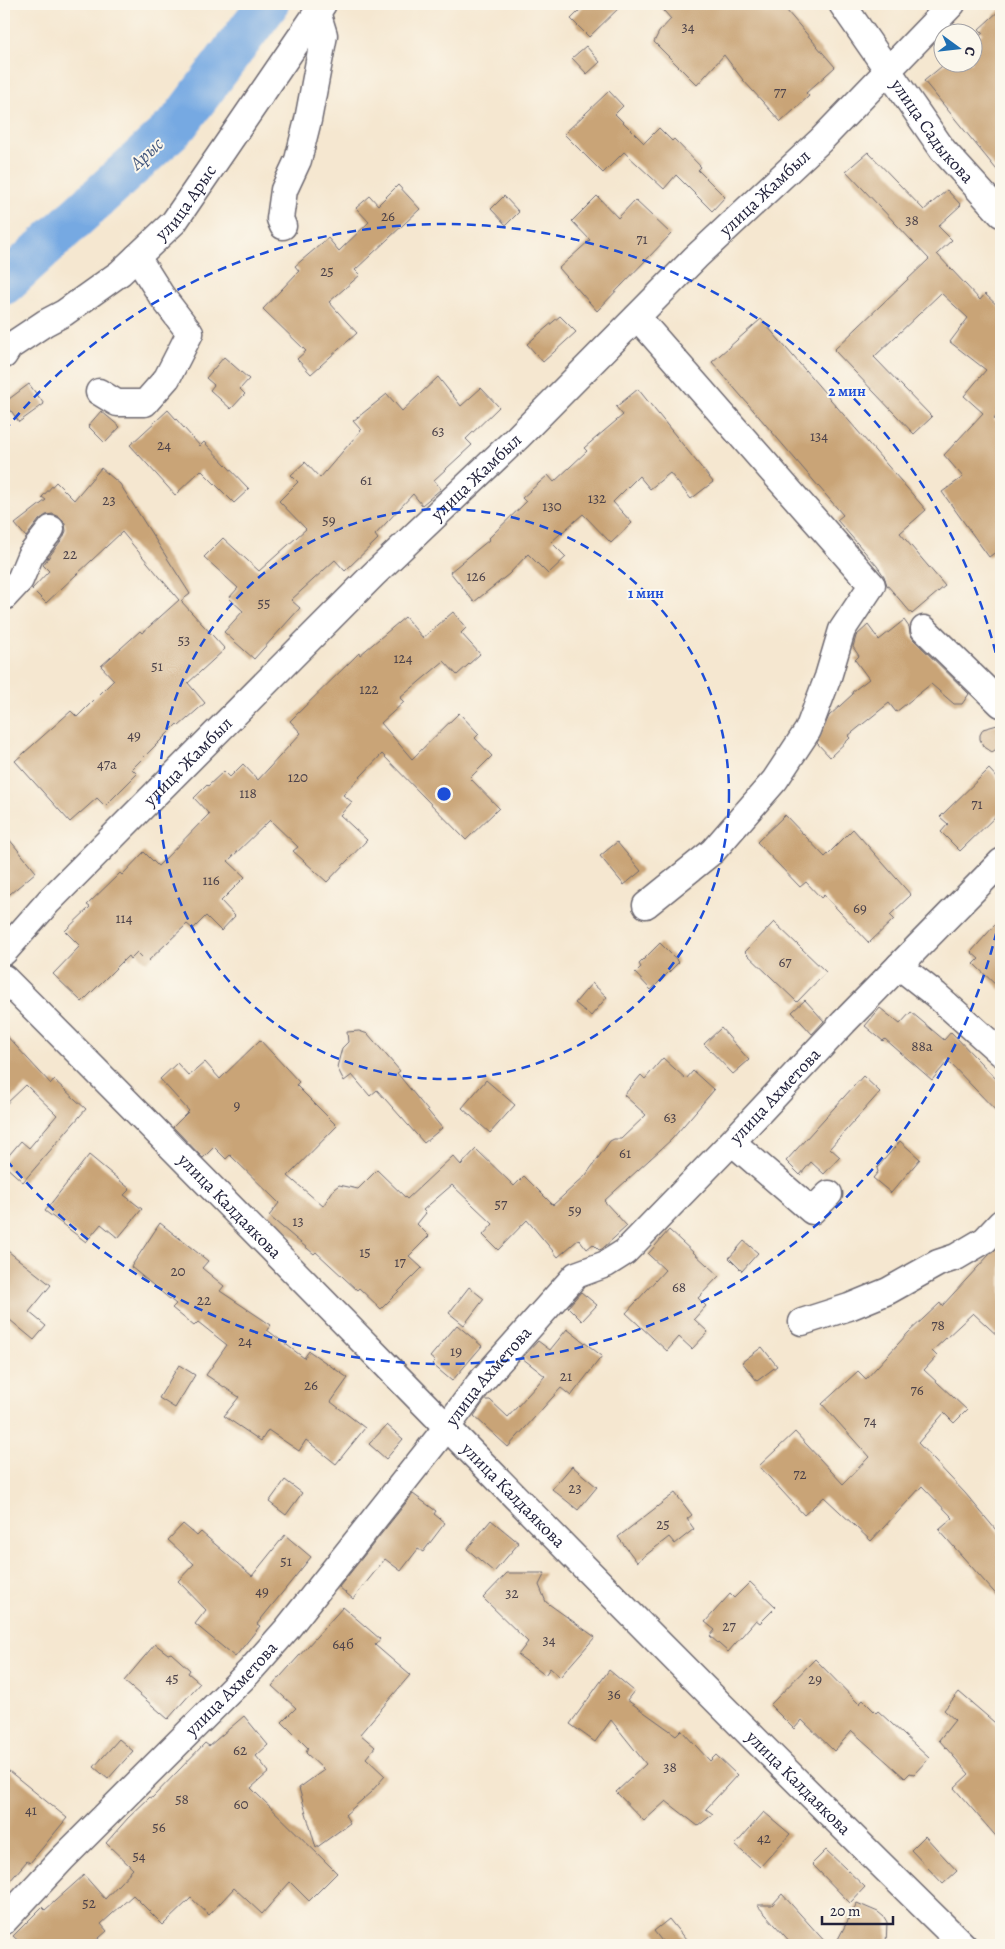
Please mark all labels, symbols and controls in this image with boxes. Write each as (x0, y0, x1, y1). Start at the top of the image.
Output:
house number: 34 (681, 17, 695, 37)
north arrow (932, 22, 982, 72)
text: С (960, 45, 980, 58)
street label: улица Садыкова (885, 73, 980, 189)
house number: 77 (774, 82, 787, 102)
water label: Арыс (123, 131, 169, 177)
street label: улица Жамбыл (713, 144, 815, 242)
street label: улица Арыс (149, 160, 222, 246)
house number: 26 (381, 206, 395, 226)
house number: 38 (905, 210, 919, 230)
house number: 71 (636, 229, 648, 249)
house number: 25 (320, 261, 334, 281)
text: 2 мин (828, 381, 866, 401)
house number: 63 (431, 421, 445, 441)
house number: 134 (810, 426, 828, 446)
street label: улица Жамбыл (425, 428, 527, 526)
house number: 24 (157, 435, 171, 455)
house number: 61 (360, 470, 372, 490)
house number: 132 (588, 488, 606, 508)
house number: 23 (102, 490, 116, 510)
house number: 130 (542, 496, 562, 516)
house number: 59 (322, 510, 336, 530)
house number: 22 (63, 544, 77, 564)
house number: 126 (466, 566, 486, 586)
text: 1 мин (628, 583, 664, 603)
house number: 55 (258, 593, 270, 613)
house number: 53 (178, 630, 190, 650)
house number: 124 (393, 648, 413, 668)
house number: 51 (151, 656, 163, 676)
house number: 122 (359, 679, 379, 699)
street label: улица Жамбыл (138, 711, 238, 812)
house number: 49 (127, 725, 141, 745)
house number: 47а (97, 754, 117, 774)
house number: 120 (288, 767, 308, 787)
house number: 118 (239, 783, 257, 803)
centre of rings (435, 785, 453, 803)
house number: 71 (971, 794, 983, 814)
house number: 116 (202, 870, 220, 890)
house number: 69 (853, 898, 867, 918)
house number: 114 (115, 908, 133, 928)
house number: 67 (778, 952, 792, 972)
house number: 88а (911, 1036, 933, 1056)
street label: улица Ахметова (723, 1042, 826, 1150)
house number: 9 (234, 1095, 241, 1115)
house number: 63 (663, 1107, 677, 1127)
house number: 61 (619, 1143, 631, 1163)
street label: улица Калдаякова (172, 1147, 288, 1265)
house number: 57 (495, 1194, 508, 1214)
house number: 59 (568, 1200, 582, 1220)
house number: 13 (292, 1211, 304, 1231)
house number: 15 (359, 1242, 371, 1262)
house number: 17 (394, 1252, 406, 1272)
house number: 20 (170, 1261, 186, 1281)
house number: 68 (672, 1277, 686, 1297)
house number: 22 (197, 1290, 211, 1310)
house number: 78 (931, 1315, 945, 1335)
street label: улица Ахметова (439, 1321, 537, 1432)
house number: 24 (238, 1331, 252, 1351)
house number: 19 (450, 1341, 462, 1361)
house number: 21 (560, 1366, 572, 1386)
house number: 26 (304, 1375, 318, 1395)
house number: 76 (910, 1380, 924, 1400)
house number: 74 (863, 1411, 877, 1431)
street label: улица Калдаякова (456, 1436, 571, 1554)
house number: 72 (793, 1464, 807, 1484)
house number: 23 (568, 1478, 582, 1498)
house number: 25 (656, 1514, 670, 1534)
house number: 51 (280, 1551, 292, 1571)
house number: 49 (255, 1581, 269, 1601)
house number: 32 (505, 1583, 519, 1603)
house number: 27 (722, 1616, 736, 1636)
house number: 34 (542, 1630, 556, 1650)
house number: 64б (332, 1634, 354, 1654)
street label: улица Ахметова (179, 1636, 283, 1742)
house number: 45 (165, 1668, 179, 1688)
house number: 29 (808, 1669, 822, 1689)
house number: 36 (607, 1684, 621, 1704)
street label: улица Калдаякова (740, 1725, 857, 1841)
house number: 62 (233, 1740, 247, 1760)
house number: 38 (663, 1757, 677, 1777)
house number: 58 (175, 1789, 189, 1809)
house number: 60 (234, 1794, 248, 1814)
house number: 41 (25, 1800, 37, 1820)
house number: 56 (152, 1817, 166, 1837)
house number: 42 (757, 1828, 771, 1848)
house number: 54 (132, 1846, 146, 1866)
house number: 52 (82, 1893, 96, 1913)
scale bar (822, 1894, 894, 1926)
text: 20 m (830, 1901, 861, 1921)

